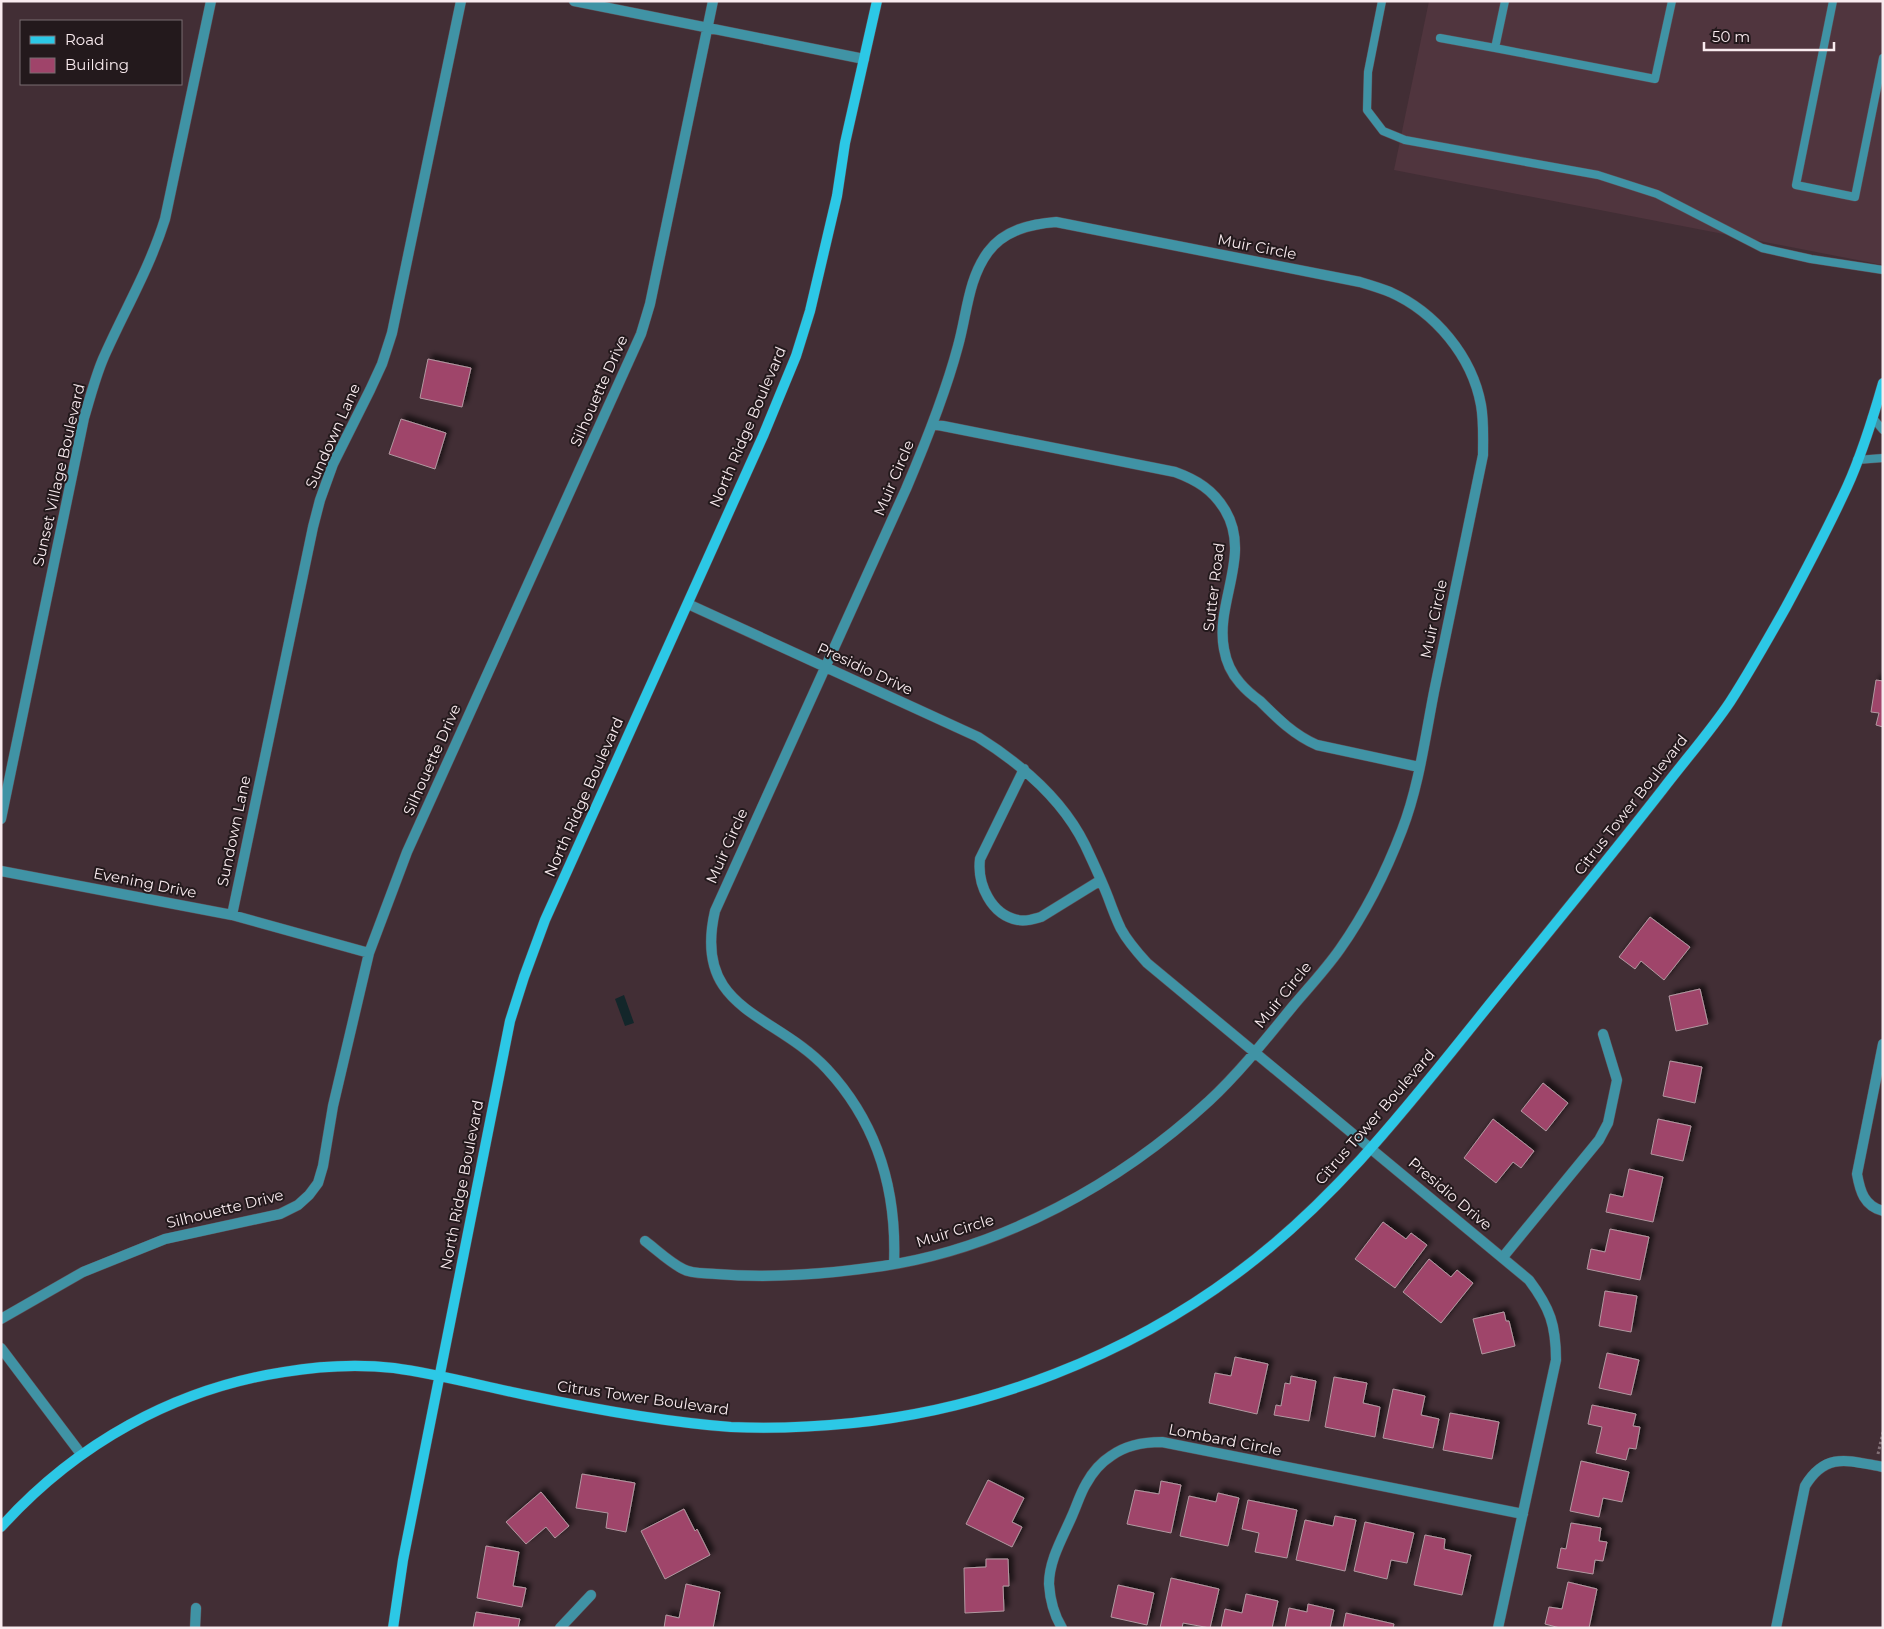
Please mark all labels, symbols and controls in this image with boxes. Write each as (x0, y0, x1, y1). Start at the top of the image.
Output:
legend (20, 20, 182, 85)
scale bar (1704, 20, 1834, 52)
text: 50 m (1712, 27, 1750, 46)
text: Road (65, 30, 104, 49)
text: Building (65, 55, 129, 74)
street label: Muir Circle (1216, 230, 1298, 263)
street label: Silhouette Drive (565, 332, 632, 449)
street label: North Ridge Boulevard (705, 344, 790, 510)
street label: Sundown Lane (301, 380, 364, 491)
street label: Sunset Village Boulevard (28, 382, 89, 568)
street label: Muir Circle (869, 437, 918, 518)
street label: Sutter Road (1199, 542, 1228, 632)
street label: Muir Circle (1416, 578, 1451, 660)
street label: Presidio Drive (814, 638, 916, 699)
street label: Silhouette Drive (398, 701, 465, 818)
street label: North Ridge Boulevard (540, 714, 627, 880)
street label: Citrus Tower Boulevard (1570, 731, 1691, 879)
street label: Sundown Lane (212, 774, 255, 888)
street label: Muir Circle (702, 805, 752, 886)
street label: Evening Drive (92, 863, 198, 902)
street label: Muir Circle (1250, 957, 1315, 1032)
street label: Citrus Tower Boulevard (1311, 1045, 1439, 1188)
street label: North Ridge Boulevard (436, 1098, 487, 1272)
street label: Presidio Drive (1405, 1153, 1496, 1234)
street label: Silhouette Drive (164, 1185, 285, 1232)
street label: Muir Circle (914, 1210, 996, 1251)
street label: Citrus Tower Boulevard (556, 1376, 730, 1419)
street label: Lombard Circle (1167, 1419, 1283, 1460)

